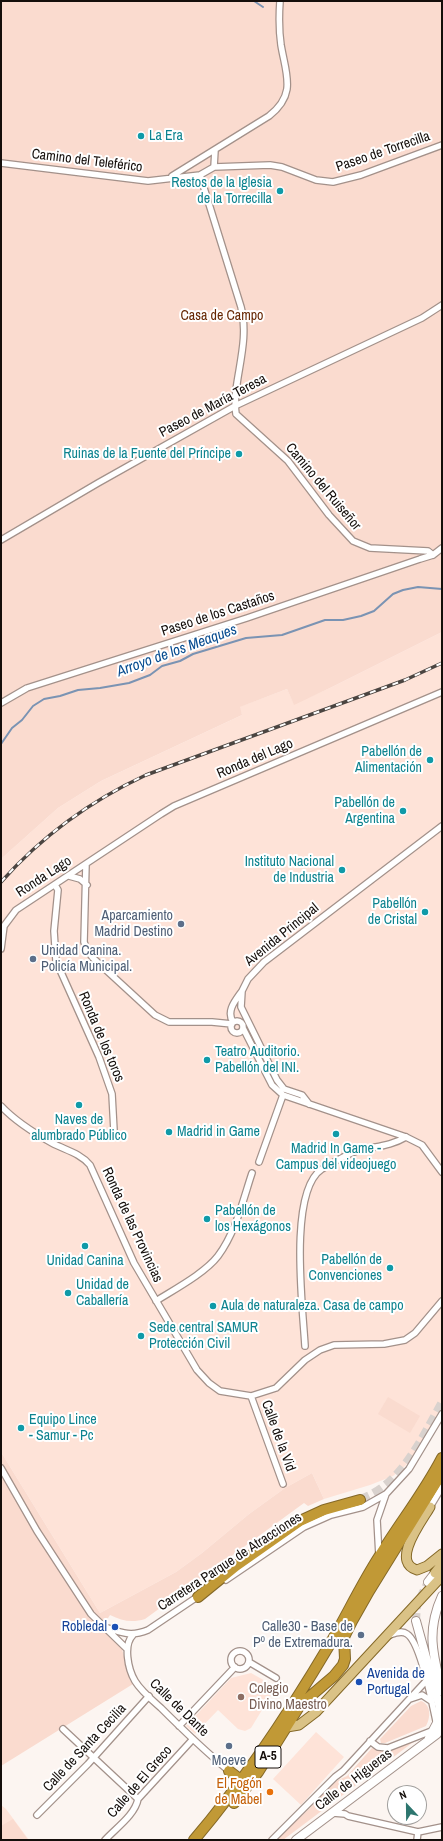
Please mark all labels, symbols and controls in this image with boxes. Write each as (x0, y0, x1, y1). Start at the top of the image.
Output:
place label: La Era (149, 128, 183, 144)
street label: Paseo de Torrecilla (334, 128, 432, 176)
marker: La Era (136, 131, 146, 141)
street label: Camino del Teleférico (31, 146, 143, 176)
place label: Restos de la Iglesia de la Torrecilla (171, 175, 272, 208)
marker: Restos de la Iglesia de la Torrecilla (275, 186, 285, 196)
park label: Casa de Campo (181, 308, 263, 324)
street label: Paseo de María Teresa (157, 371, 269, 441)
street label: Camino del Ruiseñor (282, 440, 364, 534)
place label: Ruinas de la Fuente del Príncipe (63, 446, 231, 462)
marker: Ruinas de la Fuente del Príncipe (234, 449, 244, 459)
street label: Paseo de los Castaños (159, 588, 277, 640)
water label: Arroyo de los Meaques (114, 621, 240, 681)
street label: Ronda del Lago (214, 735, 296, 783)
place label: Pabellón de Alimentación (355, 744, 422, 776)
marker: Pabellón de Alimentación (425, 755, 435, 765)
place label: Pabellón de Argentina (334, 795, 395, 828)
marker: Pabellón de Argentina (398, 806, 408, 816)
street label: Ronda Lago (13, 853, 75, 901)
place label: Instituto Nacional de Industria (245, 854, 334, 886)
marker: Instituto Nacional de Industria (337, 865, 347, 875)
place label: Pabellón de Cristal (368, 896, 417, 928)
street label: Avenida Principal (242, 900, 322, 970)
marker: Pabellón de Cristal (420, 907, 430, 917)
place label: Aparcamiento Madrid Destino (95, 908, 173, 940)
marker: Aparcamiento Madrid Destino (176, 919, 186, 929)
place label: Unidad Canina. Policía Municipal. (41, 943, 132, 976)
marker: Unidad Canina. Policía Municipal. (28, 954, 38, 964)
street label: Ronda de los toros (74, 989, 128, 1085)
place label: Teatro Auditorio. Pabellón del INI. (215, 1044, 300, 1076)
marker: Teatro Auditorio. Pabellón del INI. (202, 1055, 212, 1065)
marker: Naves de alumbrado Público (74, 1100, 84, 1110)
place label: Naves de alumbrado Público (31, 1112, 127, 1144)
place label: Madrid in Game (177, 1124, 260, 1140)
marker: Madrid in Game (164, 1127, 174, 1137)
marker: Madrid In Game - Campus del videojuego (331, 1129, 341, 1139)
place label: Madrid In Game - Campus del videojuego (276, 1141, 396, 1174)
street label: Ronda de las Provincias (98, 1165, 166, 1285)
place label: Pabellón de los Hexágonos (215, 1203, 291, 1236)
marker: Pabellón de los Hexágonos (202, 1214, 212, 1224)
marker: Unidad Canina (80, 1241, 90, 1251)
place label: Pabellón de Convenciones (309, 1252, 382, 1284)
place label: Unidad Canina (46, 1253, 124, 1269)
marker: Pabellón de Convenciones (385, 1263, 395, 1273)
place label: Unidad de Caballería (76, 1277, 129, 1310)
marker: Unidad de Caballería (63, 1288, 73, 1298)
place label: Aula de naturaleza. Casa de campo (221, 1298, 404, 1314)
marker: Aula de naturaleza. Casa de campo (208, 1301, 218, 1311)
place label: Sede central SAMUR Protección Civil (149, 1320, 258, 1352)
marker: Sede central SAMUR Protección Civil (136, 1331, 146, 1341)
street label: Calle de la Vid (257, 1398, 299, 1474)
place label: Equipo Lince - Samur - Pc (29, 1412, 97, 1444)
marker: Equipo Lince - Samur - Pc (16, 1423, 26, 1433)
street label: Carretera Parque de Atracciones (155, 1509, 305, 1615)
place label: Robledal (62, 1619, 107, 1635)
place label: Calle30 - Base de Pº de Extremadura. (253, 1619, 353, 1652)
marker: Robledal (110, 1622, 120, 1632)
marker: Calle30 - Base de Pº de Extremadura. (356, 1630, 366, 1640)
place label: Avenida de Portugal (367, 1666, 425, 1698)
street label: Calle de Dante (146, 1676, 212, 1740)
marker: Avenida de Portugal (354, 1677, 364, 1687)
place label: Colegio Divino Maestro (249, 1681, 327, 1714)
marker: Colegio Divino Maestro (236, 1692, 246, 1702)
street label: Calle de Santa Cecilia (40, 1701, 130, 1795)
marker: Moeve (224, 1741, 234, 1751)
street label: Calle de El Greco (104, 1743, 176, 1821)
road number: A-5 (255, 1746, 281, 1768)
street label: Calle de Higueras (312, 1746, 396, 1814)
place label: Moeve (212, 1753, 246, 1769)
place label: El Fogón de Mabel (215, 1776, 262, 1808)
north arrow (387, 1785, 427, 1825)
marker: El Fogón de Mabel (265, 1787, 275, 1797)
text: N (397, 1787, 409, 1803)

